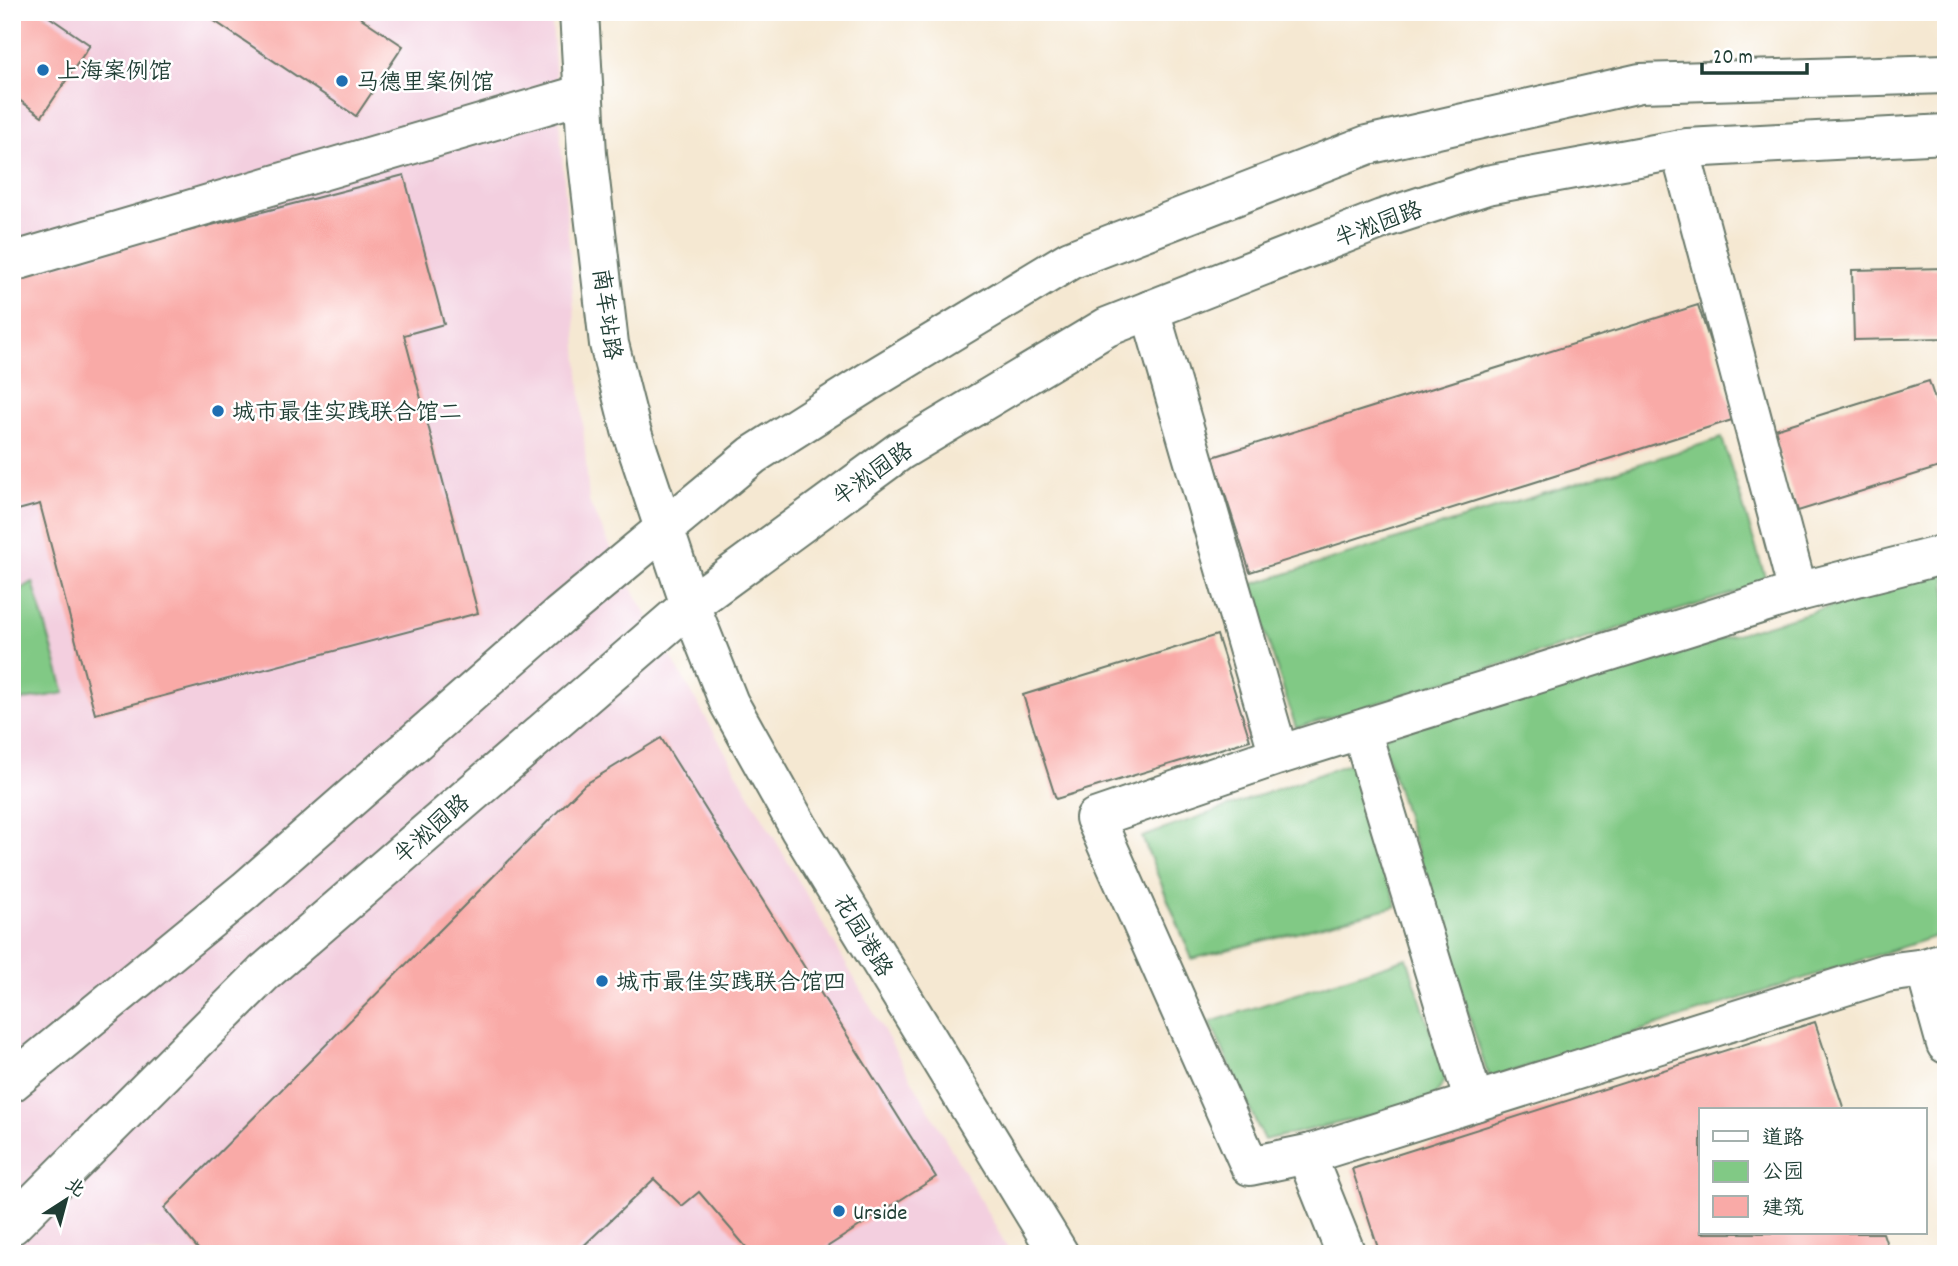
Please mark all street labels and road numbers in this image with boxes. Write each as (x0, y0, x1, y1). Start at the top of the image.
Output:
street label: 半淞园路 (1330, 195, 1428, 258)
street label: 南车站路 (582, 267, 627, 362)
street label: 半淞园路 (827, 436, 921, 516)
street label: 半淞园路 (388, 788, 479, 873)
street label: 花园港路 (823, 889, 899, 985)

